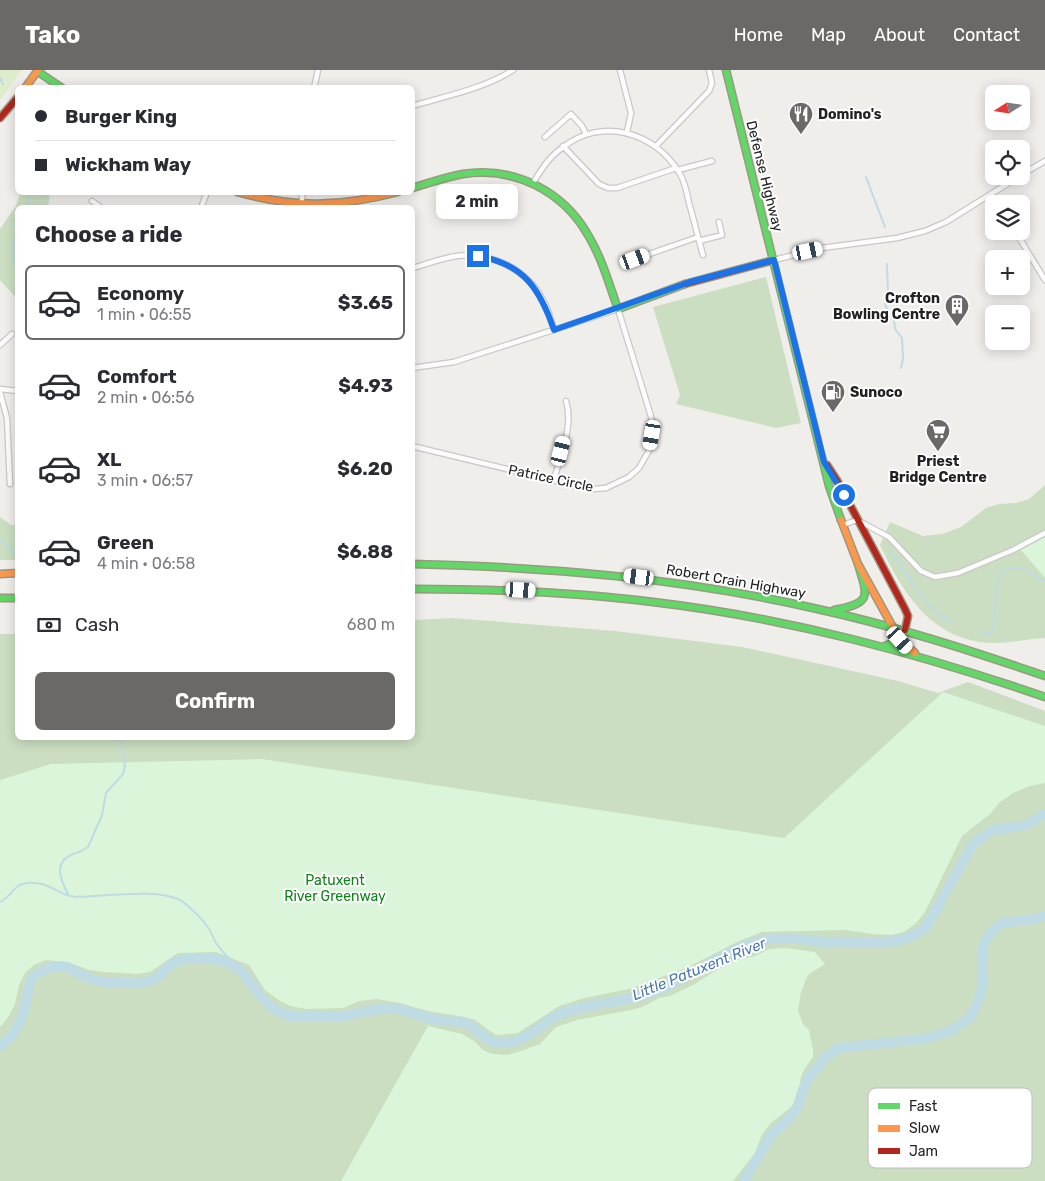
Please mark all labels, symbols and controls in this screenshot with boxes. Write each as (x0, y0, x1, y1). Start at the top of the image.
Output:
text: Tako (25, 21, 80, 49)
text: Home (734, 24, 783, 46)
text: Map (811, 24, 846, 46)
text: About (874, 24, 925, 46)
text: Contact (953, 24, 1020, 46)
north arrow (985, 85, 1030, 130)
map controls (985, 85, 1030, 350)
restaurant icon: Domino's (788, 101, 814, 135)
text: Burger King (65, 105, 177, 128)
place label: Domino's (818, 106, 882, 123)
street label: Defense Highway (742, 119, 787, 234)
button: locate (985, 140, 1030, 185)
text: Wickham Way (65, 153, 191, 176)
callout: 2 min (437, 184, 519, 218)
text: 2 min (455, 192, 499, 211)
button: layers (985, 195, 1030, 240)
text: Choose a ride (35, 221, 182, 248)
car (791, 241, 824, 261)
route end (467, 245, 489, 267)
car (618, 247, 651, 271)
button: + (985, 250, 1030, 295)
icon: car (37, 280, 82, 325)
text: Economy (97, 282, 184, 305)
place label: Crofton Bowling Centre (833, 290, 940, 323)
text: $3.65 (338, 291, 393, 314)
building icon: Crofton Bowling Centre (944, 293, 970, 327)
text: 1 min · 06:55 (97, 305, 192, 324)
button: − (985, 305, 1030, 350)
icon: car (37, 363, 82, 408)
text: Comfort (97, 365, 177, 388)
text: $4.93 (338, 374, 393, 397)
fuel station icon: Sunoco (820, 379, 846, 413)
place label: Sunoco (850, 384, 903, 401)
text: 2 min · 06:56 (97, 388, 194, 407)
supermarket icon: Priest Bridge Centre (925, 418, 951, 452)
car (642, 419, 661, 451)
car (550, 435, 571, 467)
icon: car (37, 446, 82, 491)
text: XL (97, 448, 121, 471)
place label: Priest Bridge Centre (889, 453, 987, 486)
text: $6.20 (337, 457, 393, 480)
street label: Patrice Circle (507, 461, 595, 496)
text: 3 min · 06:57 (97, 471, 193, 490)
route start (833, 484, 855, 506)
icon: car (37, 529, 82, 574)
text: Green (97, 531, 154, 554)
text: $6.88 (337, 540, 393, 563)
text: 4 min · 06:58 (97, 554, 195, 573)
street label: Robert Crain Highway (665, 561, 807, 602)
car (623, 568, 654, 586)
car (505, 582, 536, 598)
icon: cash (35, 611, 63, 639)
text: Cash (75, 613, 119, 636)
text: 680 m (347, 615, 395, 634)
car (884, 624, 915, 656)
button: Confirm (35, 672, 395, 730)
park label: Patuxent River Greenway (284, 872, 386, 905)
water label: Little Patuxent River (629, 933, 770, 1004)
legend (868, 1088, 1032, 1168)
text: Fast (909, 1098, 938, 1115)
text: Slow (909, 1120, 940, 1137)
text: Jam (909, 1143, 938, 1160)

